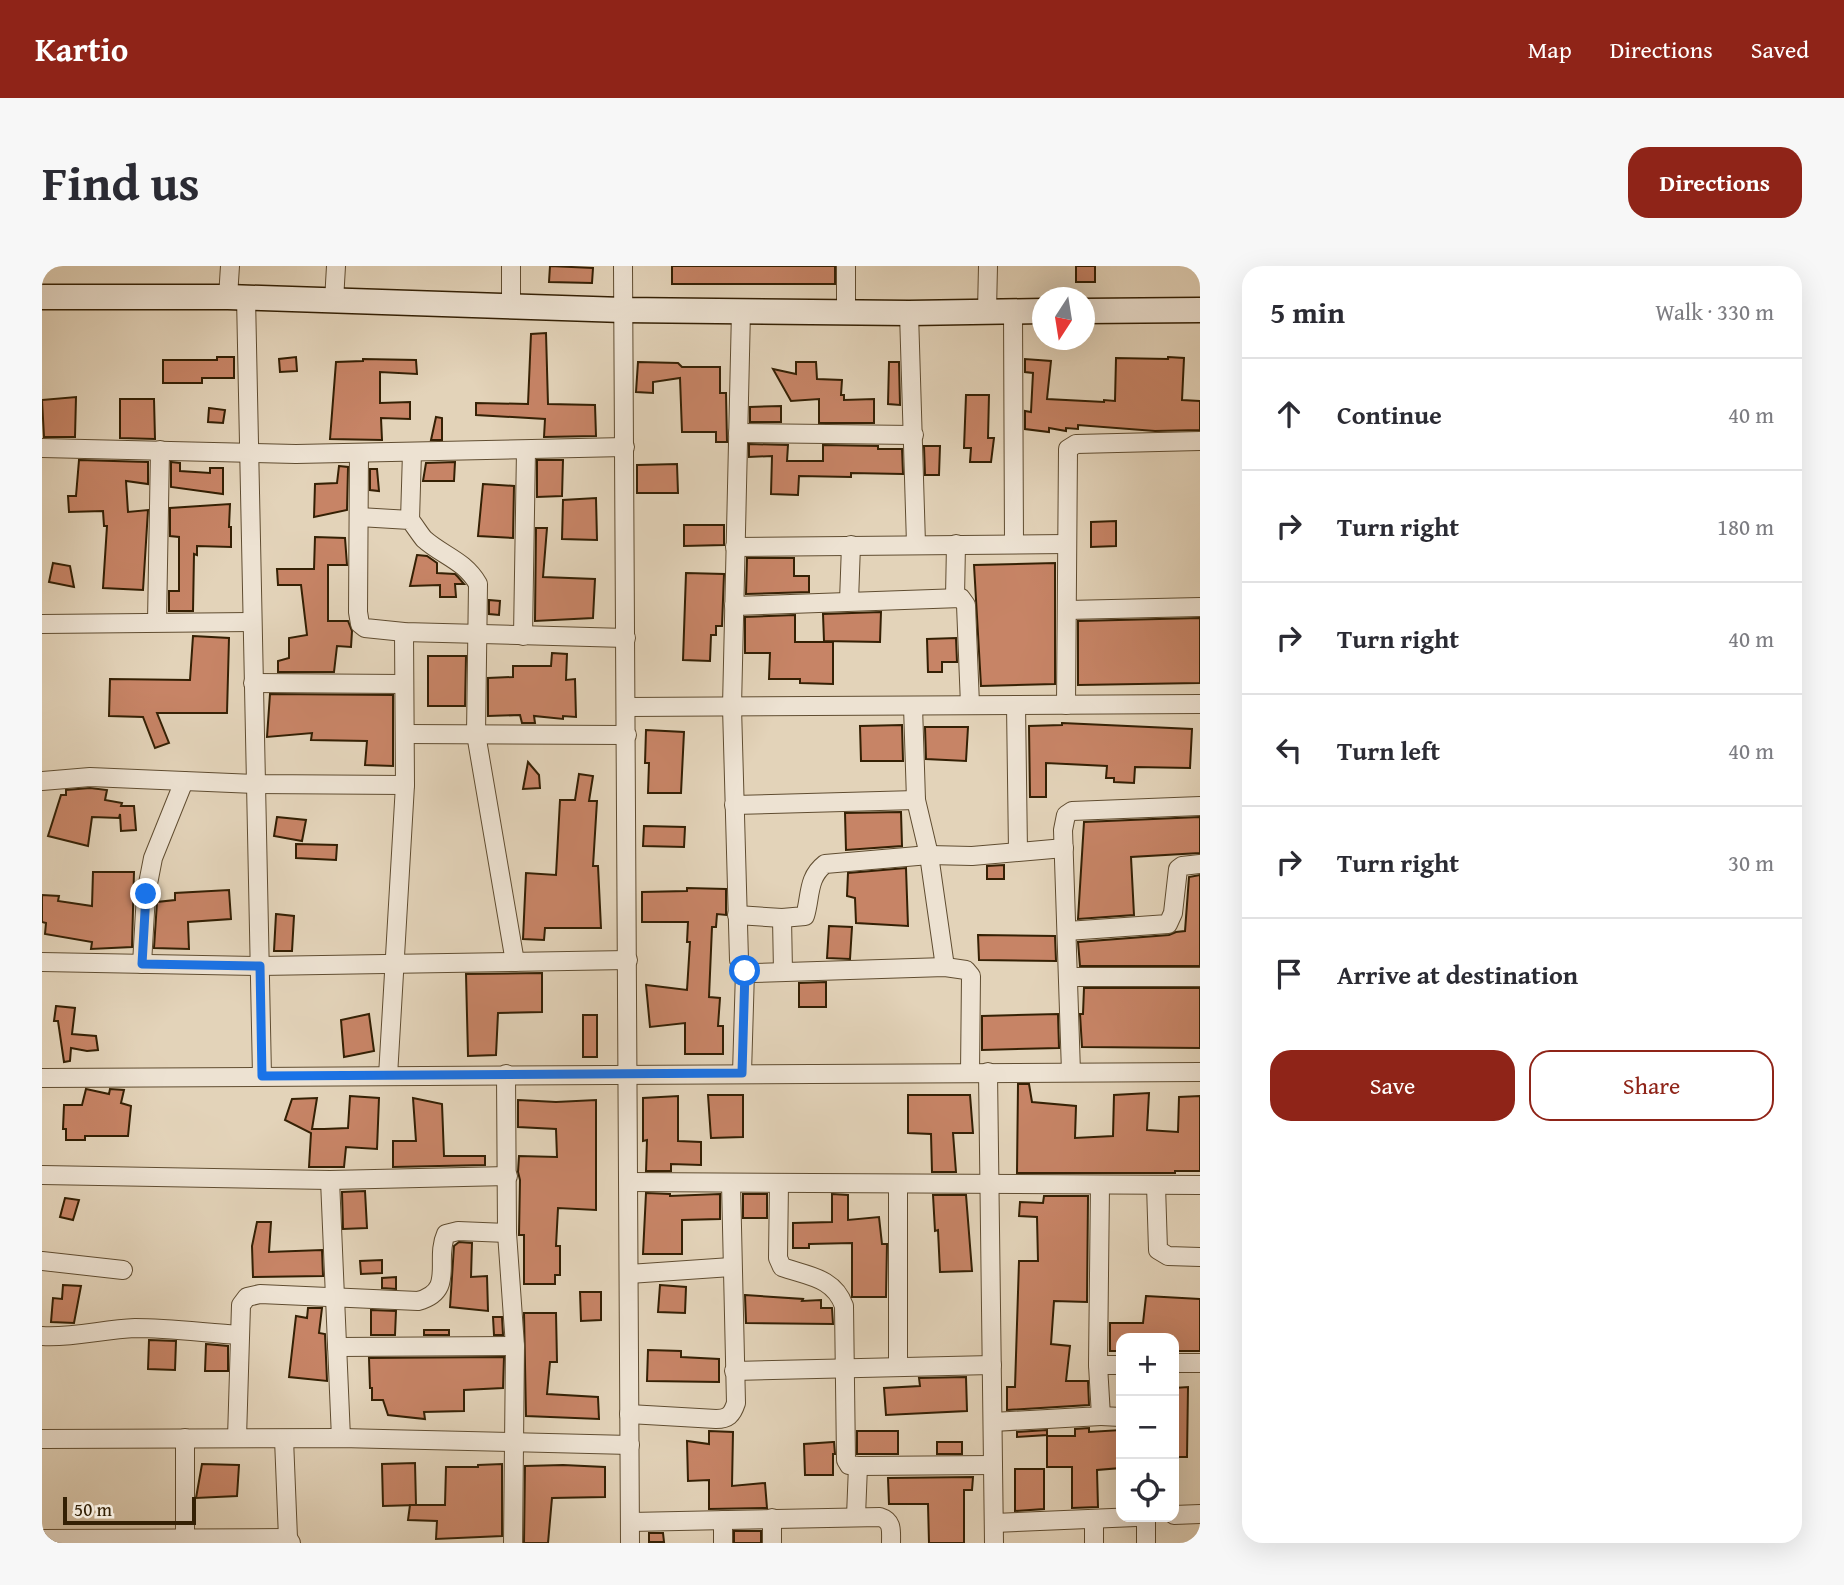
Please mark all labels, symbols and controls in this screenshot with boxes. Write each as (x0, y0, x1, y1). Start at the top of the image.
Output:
text: Kartio (35, 25, 128, 73)
text: Map (1528, 32, 1572, 67)
text: Directions (1610, 32, 1713, 67)
text: Saved (1751, 32, 1809, 67)
text: Find us (42, 146, 200, 218)
button: Directions (1628, 147, 1802, 218)
north arrow (1032, 287, 1095, 350)
text: 5 min (1270, 290, 1345, 334)
text: Walk · 330 m (1655, 295, 1774, 328)
icon: ahead (1270, 395, 1308, 433)
text: Continue (1337, 395, 1442, 434)
text: 40 m (1728, 398, 1774, 431)
icon: right (1270, 507, 1308, 545)
text: Turn right (1337, 507, 1459, 546)
text: 180 m (1717, 510, 1774, 543)
icon: right (1270, 619, 1308, 657)
text: Turn right (1337, 619, 1459, 658)
text: 40 m (1728, 622, 1774, 655)
icon: left (1270, 731, 1308, 769)
text: Turn left (1337, 731, 1440, 770)
text: 40 m (1728, 734, 1774, 767)
icon: right (1270, 843, 1308, 881)
text: Turn right (1337, 843, 1459, 882)
text: 30 m (1728, 846, 1774, 879)
route end (130, 878, 161, 909)
route start (729, 955, 760, 986)
icon: arrive (1270, 955, 1308, 993)
text: Arrive at destination (1337, 955, 1578, 994)
button: Save (1270, 1050, 1515, 1121)
button: Share (1529, 1050, 1774, 1121)
map controls (1116, 1333, 1179, 1522)
button: + (1116, 1333, 1179, 1396)
button: − (1116, 1396, 1179, 1459)
button: locate (1116, 1459, 1179, 1522)
scale bar (63, 1494, 196, 1526)
text: 50 m (74, 1495, 112, 1523)

